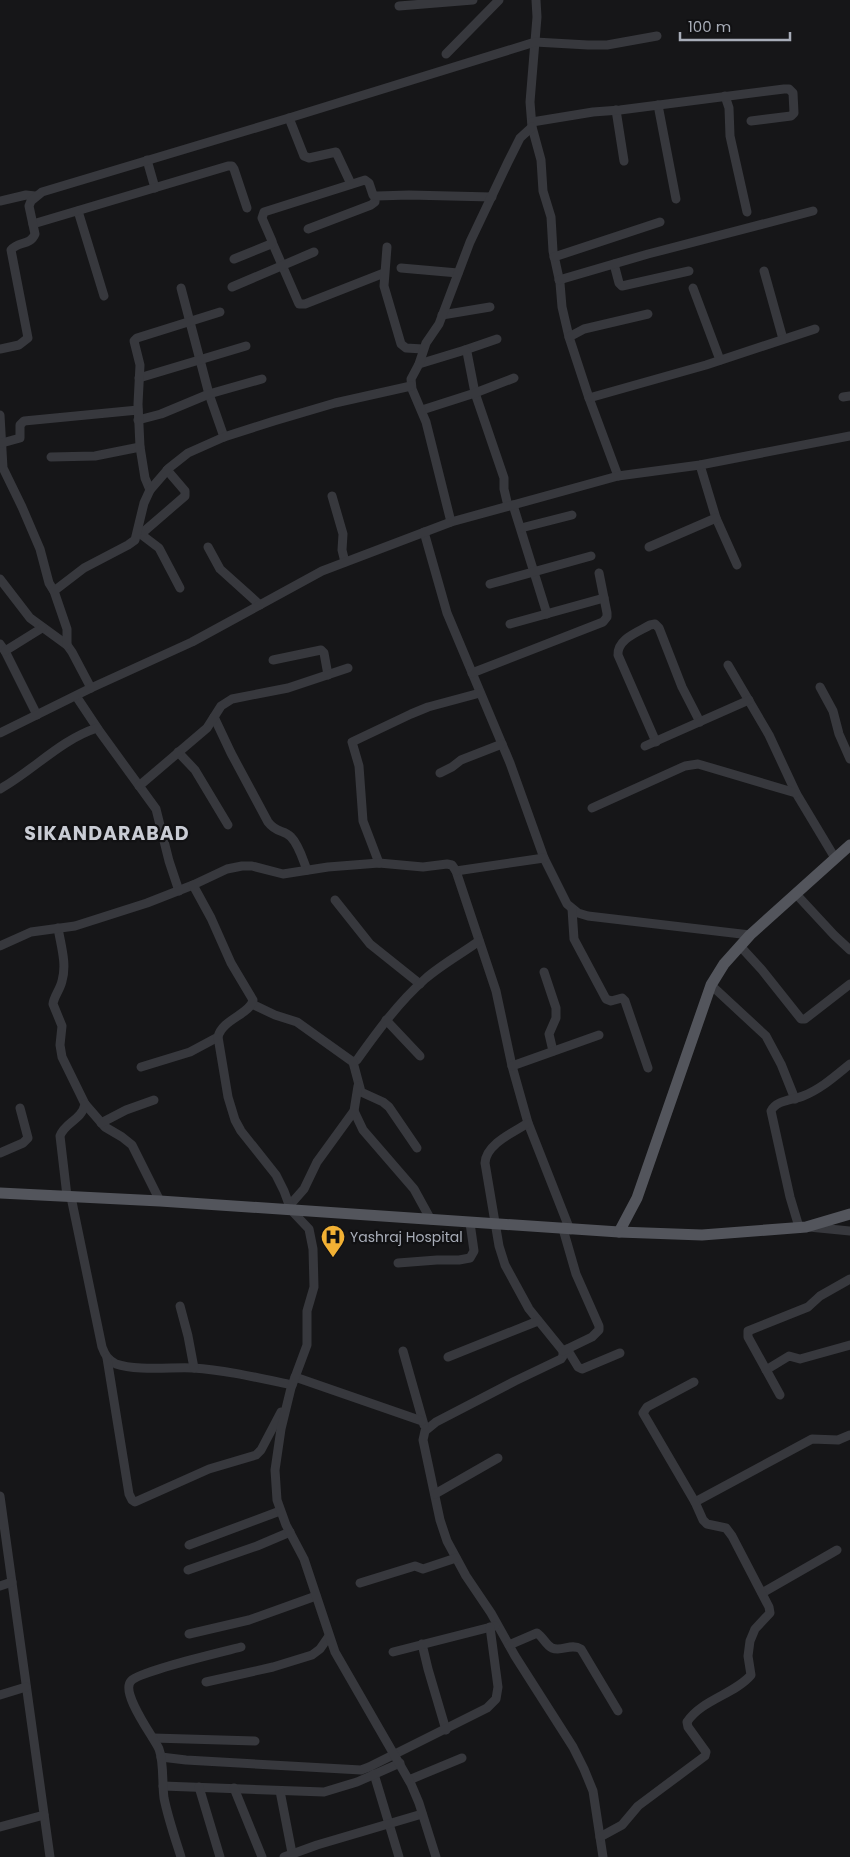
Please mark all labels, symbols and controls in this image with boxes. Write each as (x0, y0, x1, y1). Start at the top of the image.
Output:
scale bar (680, 10, 790, 42)
text: 100 m (688, 16, 731, 37)
district label: SIKANDARABAD (24, 820, 190, 847)
hospital icon: Yashraj Hospital (320, 1224, 346, 1258)
place label: Yashraj Hospital (350, 1227, 463, 1247)

